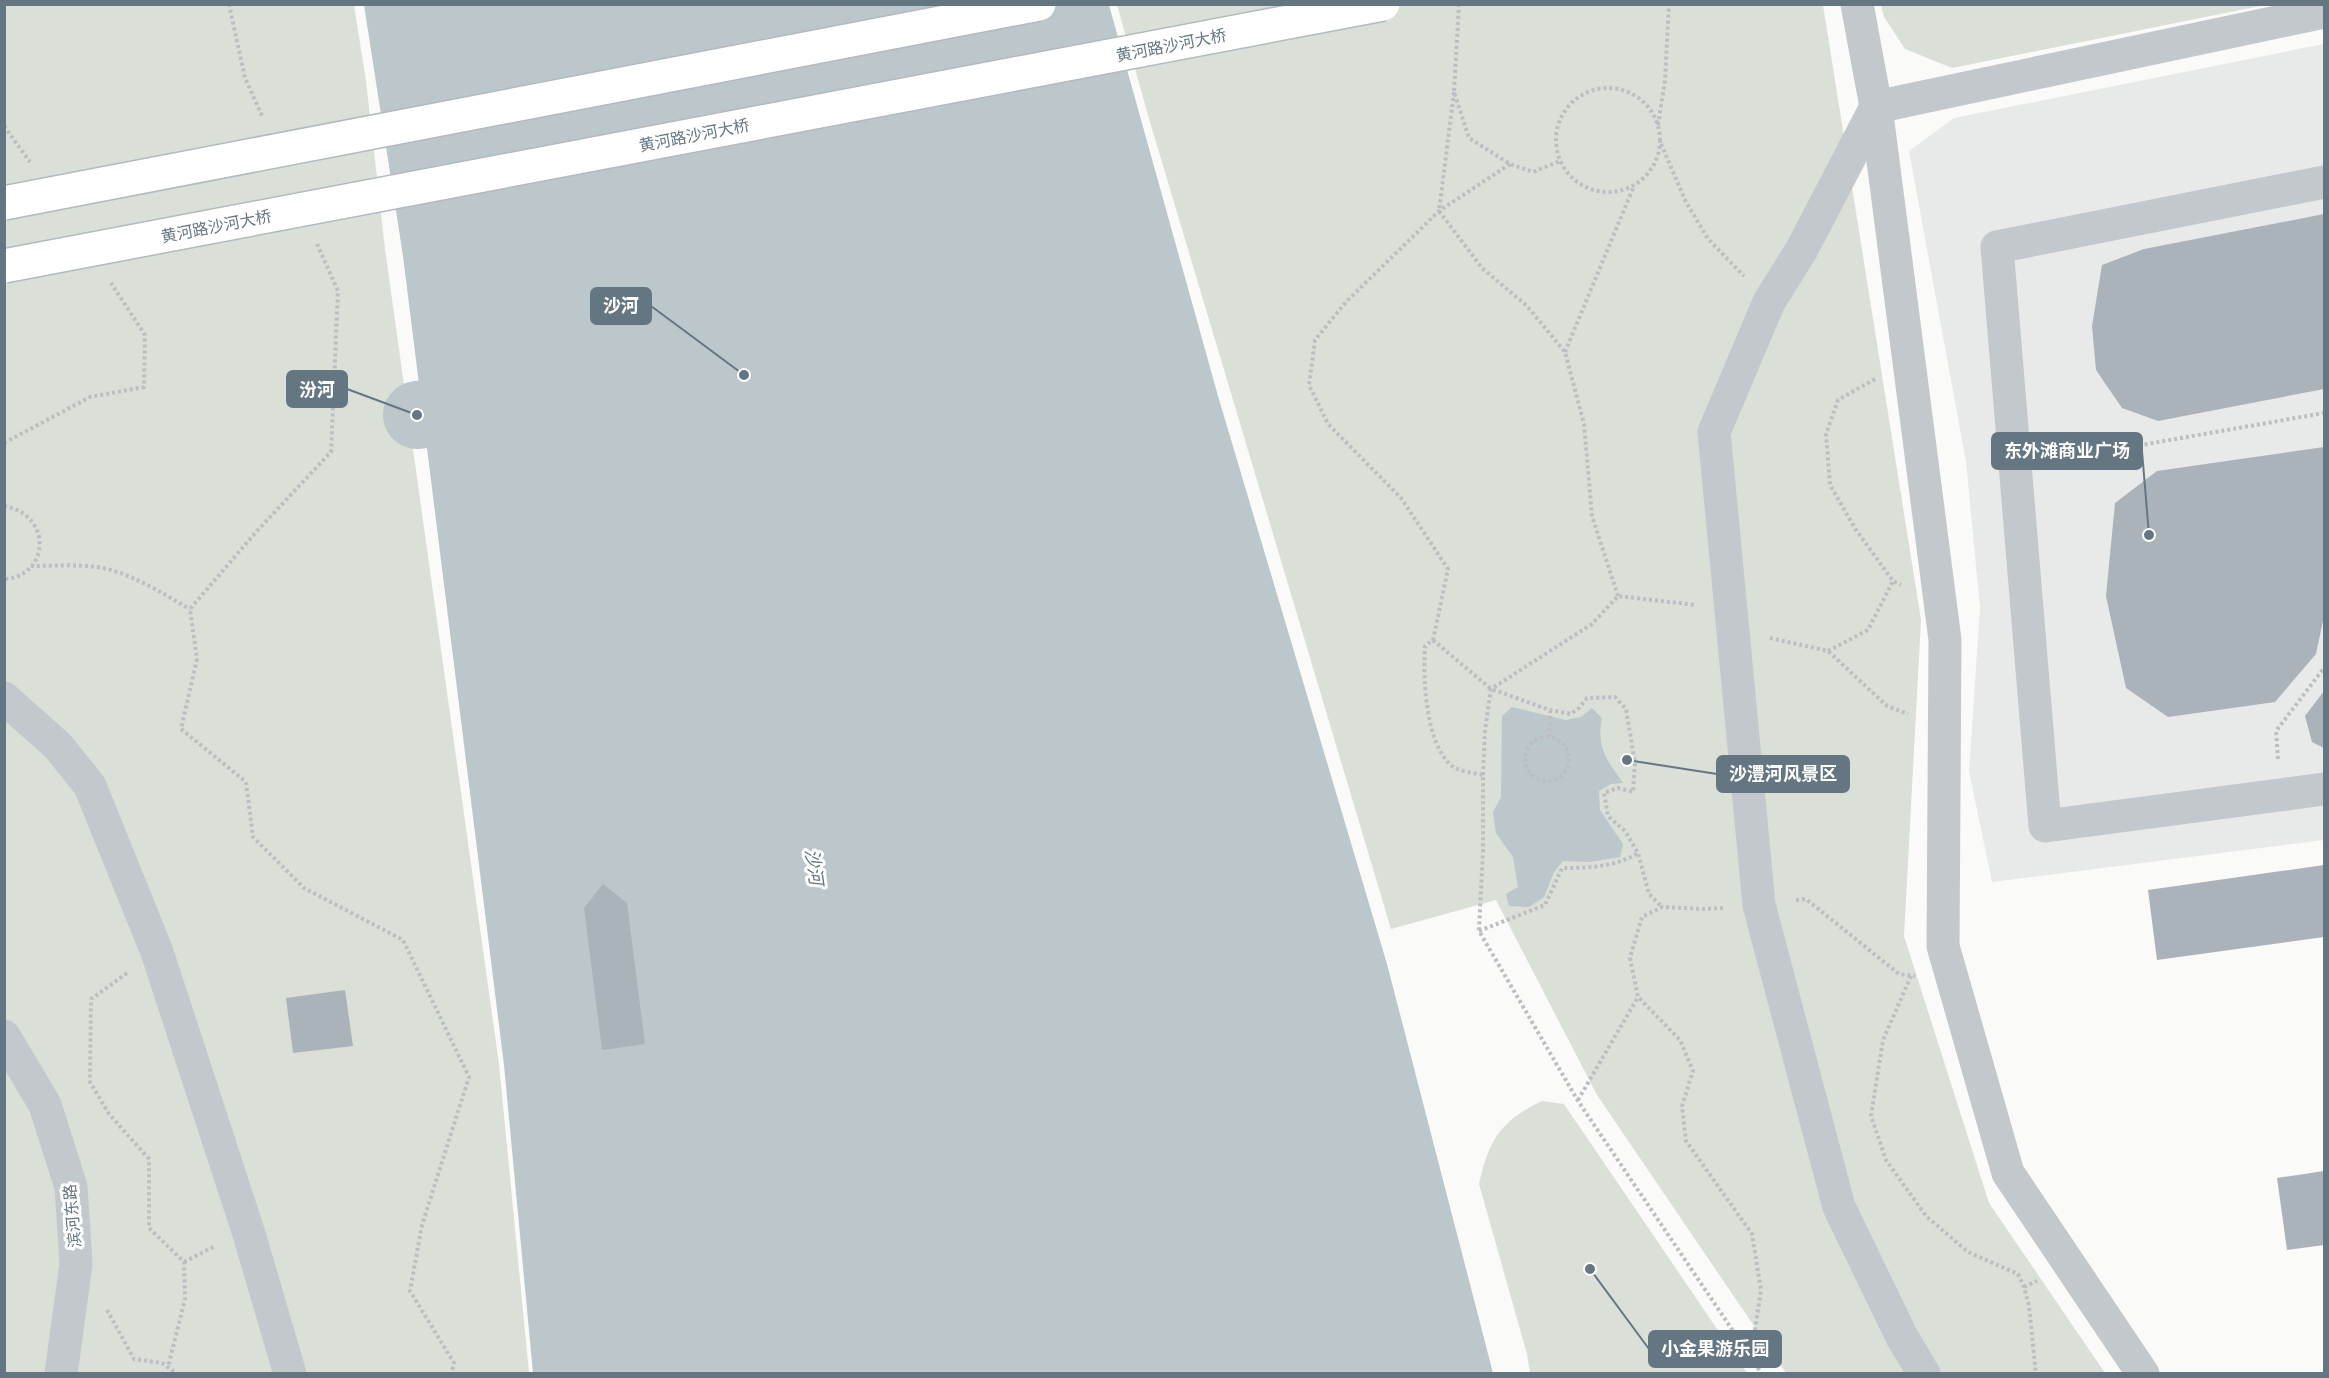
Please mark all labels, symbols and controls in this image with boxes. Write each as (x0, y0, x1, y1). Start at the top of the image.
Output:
street label: 黄河路沙河大桥 (1114, 25, 1228, 66)
street label: 黄河路沙河大桥 (637, 115, 751, 156)
street label: 黄河路沙河大桥 (159, 206, 273, 247)
callout: 沙河 (591, 288, 651, 324)
text: 沙河 (603, 295, 639, 317)
callout: 汾河 (287, 371, 347, 407)
text: 汾河 (299, 379, 335, 401)
callout: 东外滩商业广场 (1992, 433, 2142, 469)
text: 东外滩商业广场 (2004, 440, 2130, 462)
callout: 沙澧河风景区 (1717, 756, 1849, 792)
text: 沙澧河风景区 (1729, 763, 1837, 785)
water label: 沙河 (801, 848, 828, 889)
street label: 滨河东路 (60, 1183, 85, 1249)
callout: 小金果游乐园 (1649, 1331, 1781, 1367)
text: 小金果游乐园 (1661, 1338, 1769, 1360)

